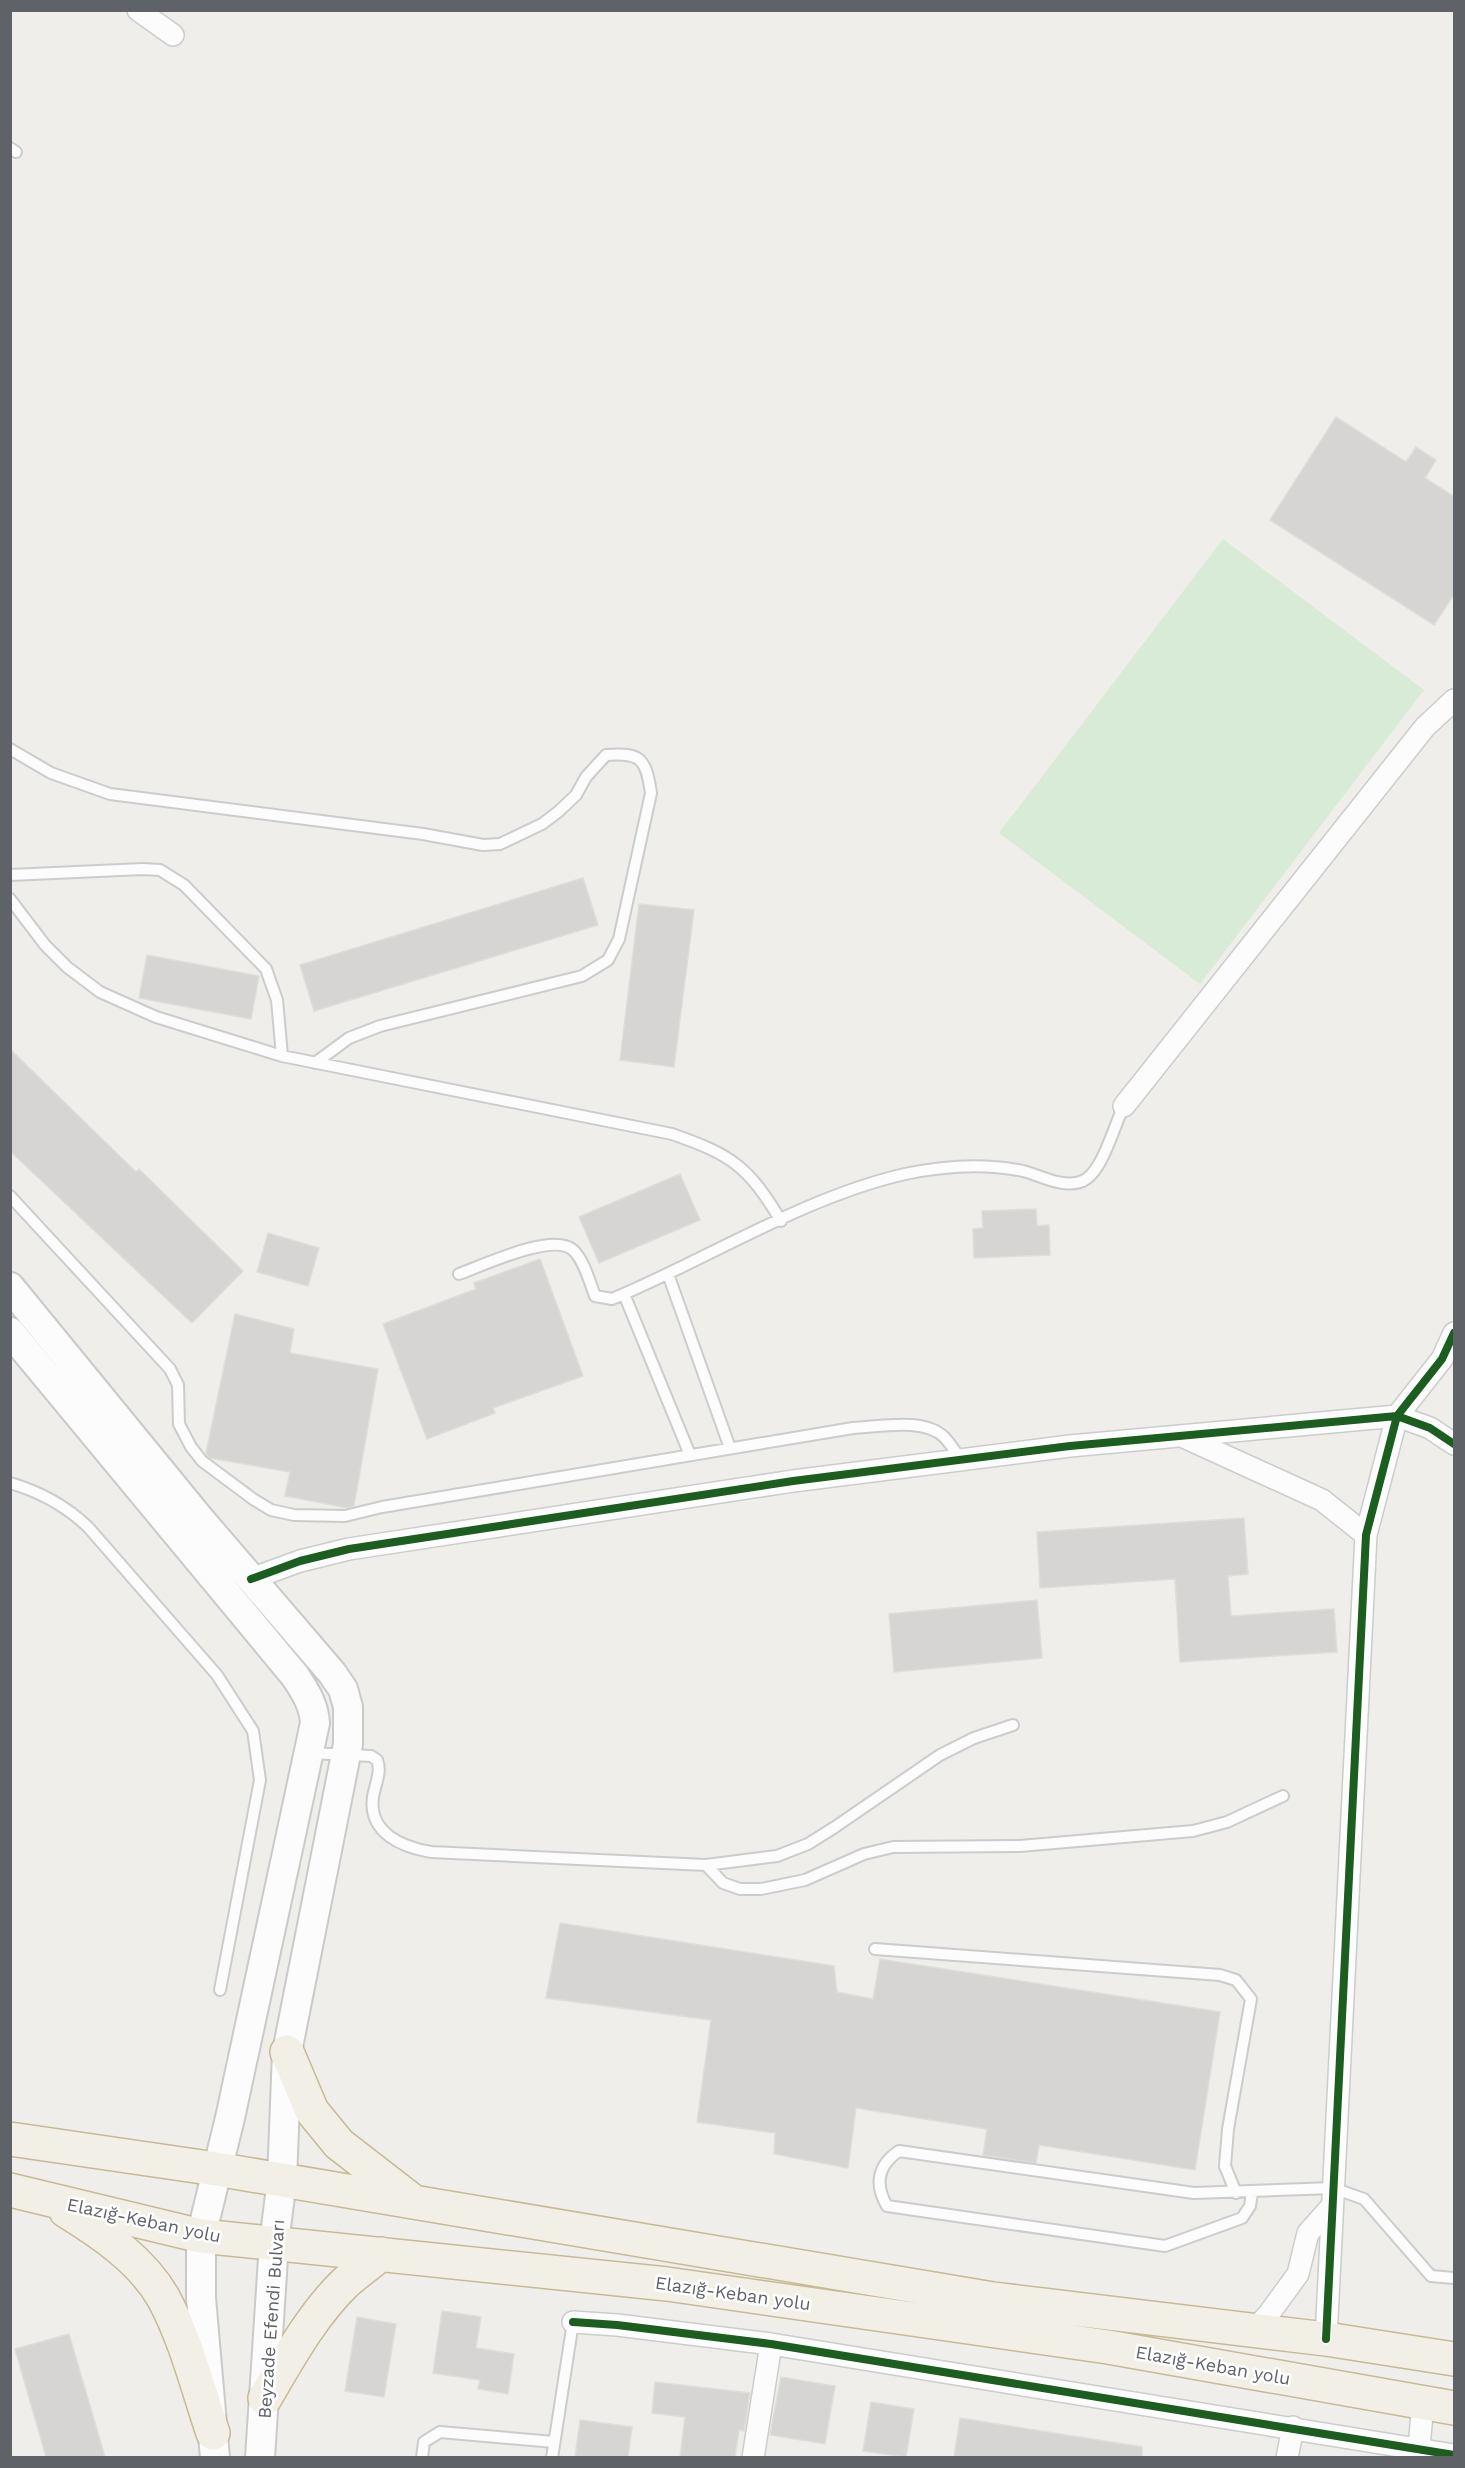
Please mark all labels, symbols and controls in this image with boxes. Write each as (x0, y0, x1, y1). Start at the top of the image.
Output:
street label: Elazığ-Keban yolu (65, 2193, 223, 2247)
street label: Beyzade Efendi Bulvarı (254, 2219, 288, 2419)
street label: Elazığ-Keban yolu (654, 2272, 812, 2314)
street label: Elazığ-Keban yolu (1134, 2341, 1292, 2389)

